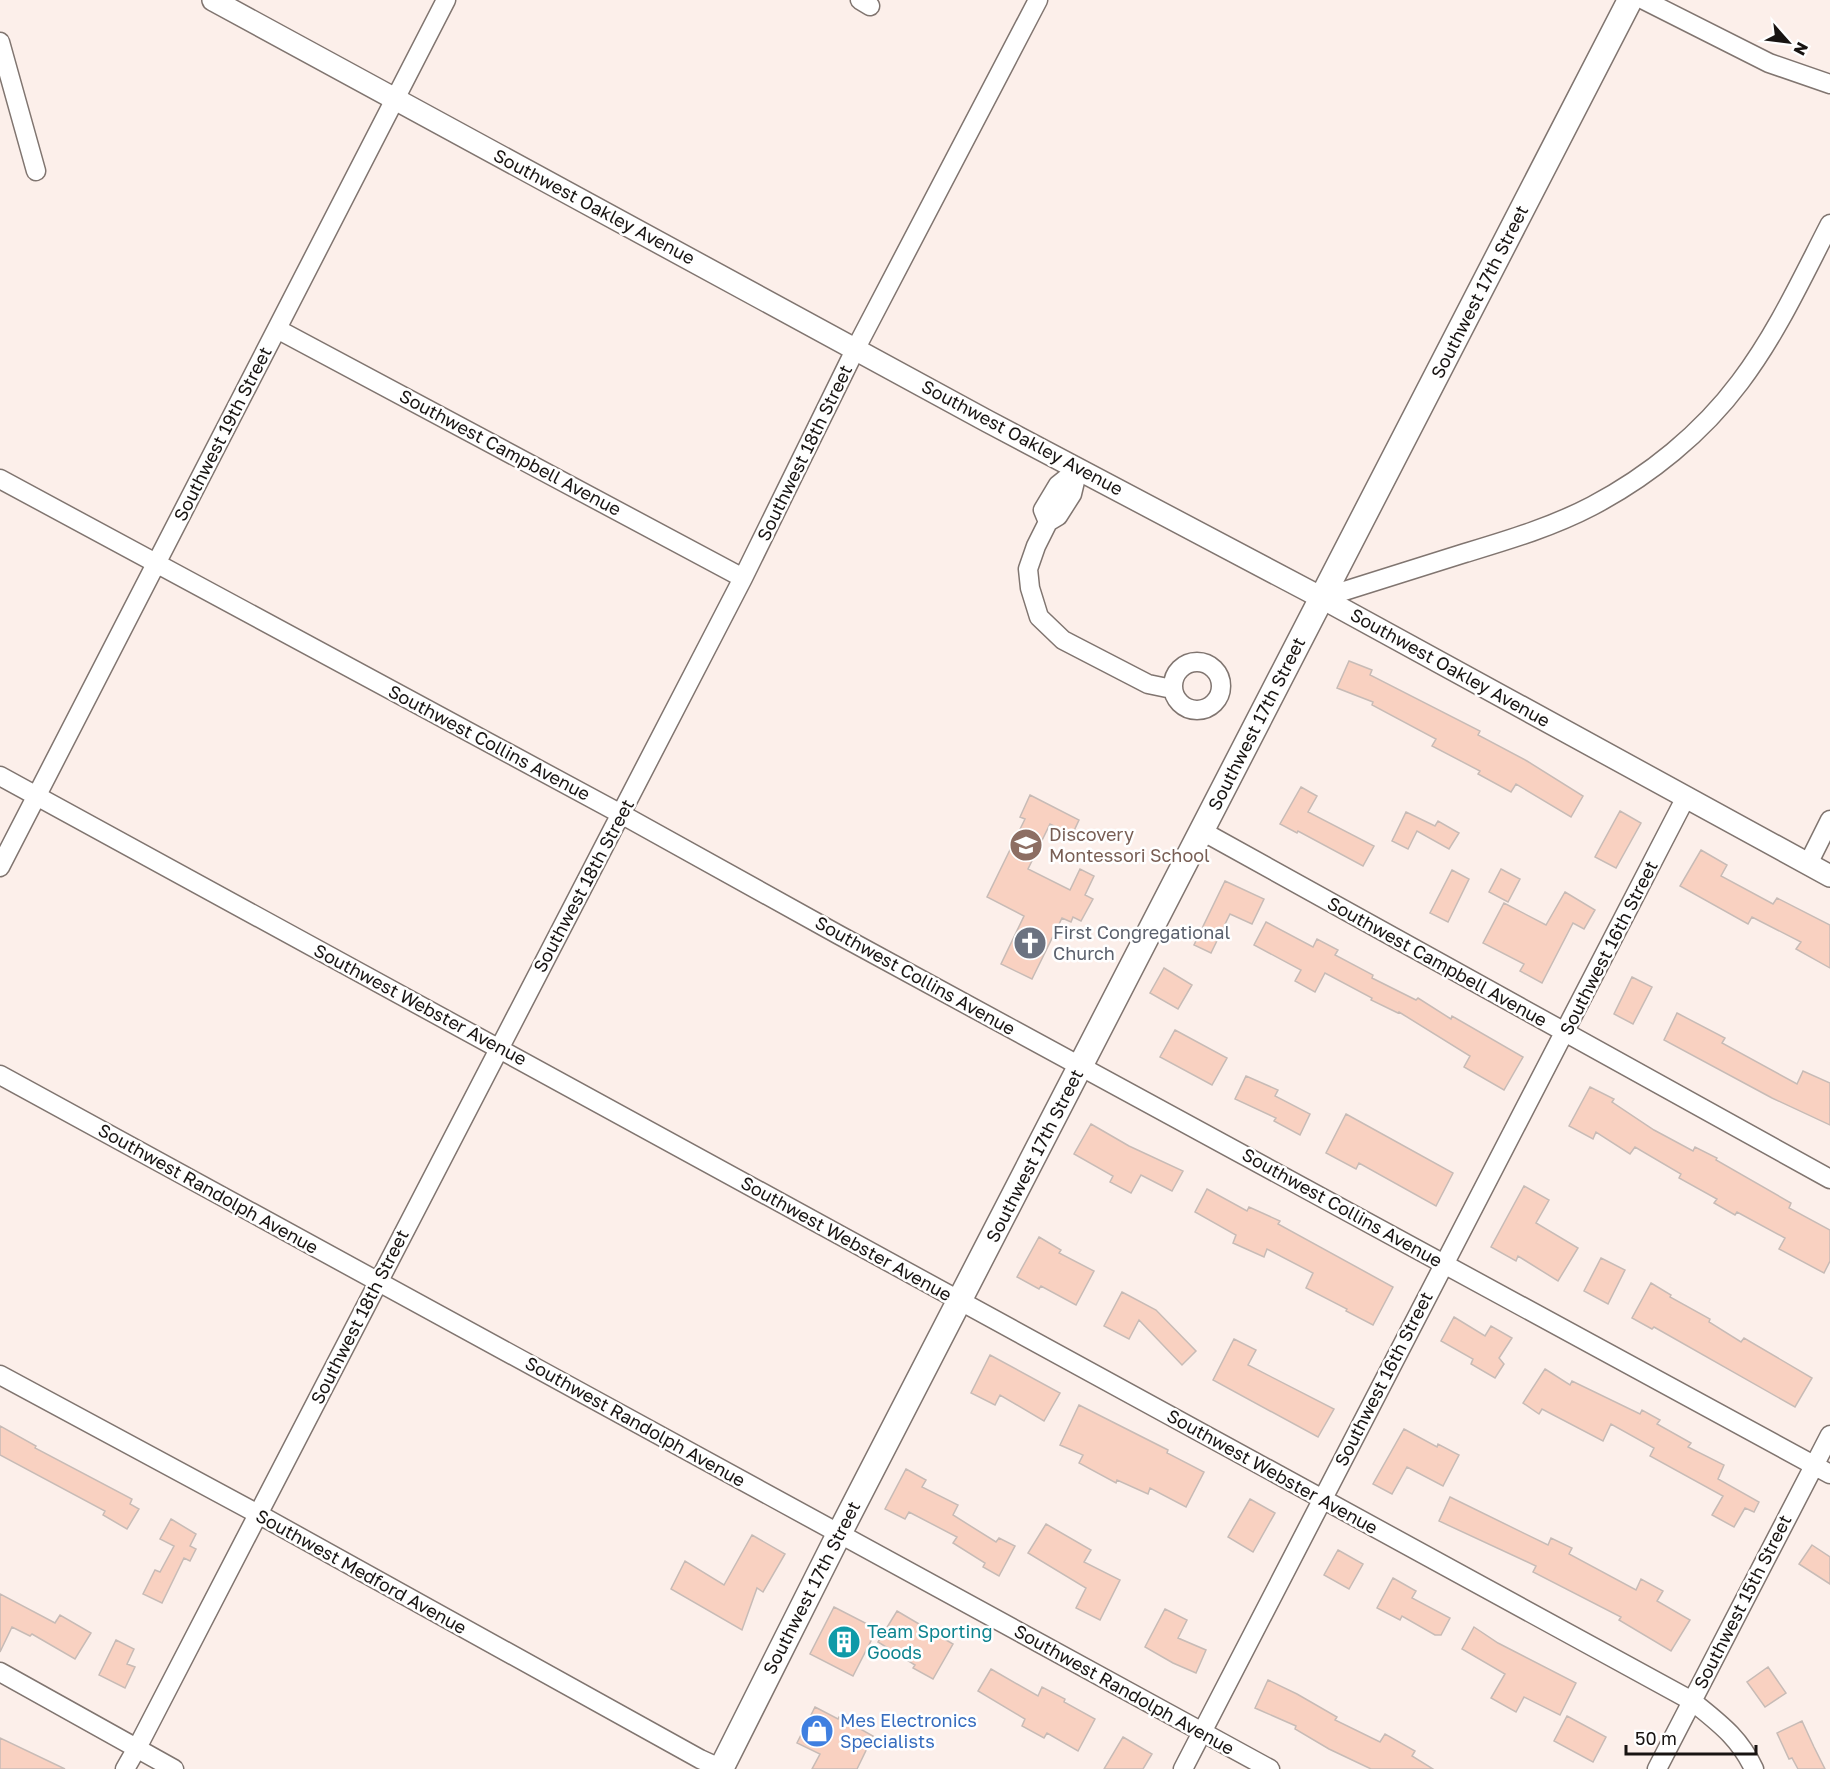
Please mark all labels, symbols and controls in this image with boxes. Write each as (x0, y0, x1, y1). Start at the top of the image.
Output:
north arrow (1758, 12, 1818, 72)
text: N (1790, 39, 1813, 59)
street label: Southwest Oakley Avenue (490, 144, 699, 269)
street label: Southwest 17th Street (1426, 201, 1532, 382)
street label: Southwest 19th Street (168, 343, 276, 525)
street label: Southwest 18th Street (752, 361, 856, 544)
street label: Southwest Oakley Avenue (918, 375, 1127, 500)
street label: Southwest Campbell Avenue (396, 384, 625, 520)
street label: Southwest Oakley Avenue (1347, 603, 1554, 731)
street label: Southwest 17th Street (1203, 633, 1309, 814)
street label: Southwest Collins Avenue (385, 679, 594, 805)
street label: Southwest 18th Street (528, 795, 638, 976)
place label: Discovery Montessori School (1049, 823, 1210, 866)
school or university icon: Discovery Montessori School (1008, 827, 1044, 863)
street label: Southwest 16th Street (1554, 857, 1662, 1039)
street label: Southwest Campbell Avenue (1324, 891, 1551, 1031)
street label: Southwest Collins Avenue (812, 911, 1019, 1039)
place label: First Congregational Church (1053, 921, 1230, 964)
church icon: First Congregational Church (1012, 925, 1048, 961)
street label: Southwest Webster Avenue (310, 939, 531, 1070)
street label: Southwest 17th Street (981, 1065, 1087, 1246)
street label: Southwest Randolph Avenue (94, 1118, 322, 1258)
street label: Southwest Collins Avenue (1239, 1143, 1446, 1271)
street label: Southwest Webster Avenue (737, 1171, 956, 1305)
street label: Southwest 18th Street (305, 1226, 413, 1408)
street label: Southwest 16th Street (1329, 1288, 1437, 1470)
street label: Southwest Randolph Avenue (521, 1351, 749, 1491)
street label: Southwest Webster Avenue (1163, 1404, 1382, 1538)
street label: Southwest 17th Street (758, 1497, 864, 1678)
street label: Southwest Medford Avenue (252, 1504, 471, 1638)
street label: Southwest 15th Street (1689, 1511, 1796, 1692)
street label: Southwest Randolph Avenue (1010, 1619, 1238, 1759)
place label: Team Sporting Goods (867, 1620, 993, 1663)
building icon: Team Sporting Goods (826, 1624, 862, 1660)
place label: Mes Electronics Specialists (840, 1709, 977, 1752)
shop icon: Mes Electronics Specialists (799, 1713, 835, 1749)
scale bar (1626, 1718, 1756, 1756)
text: 50 m (1635, 1727, 1677, 1749)

